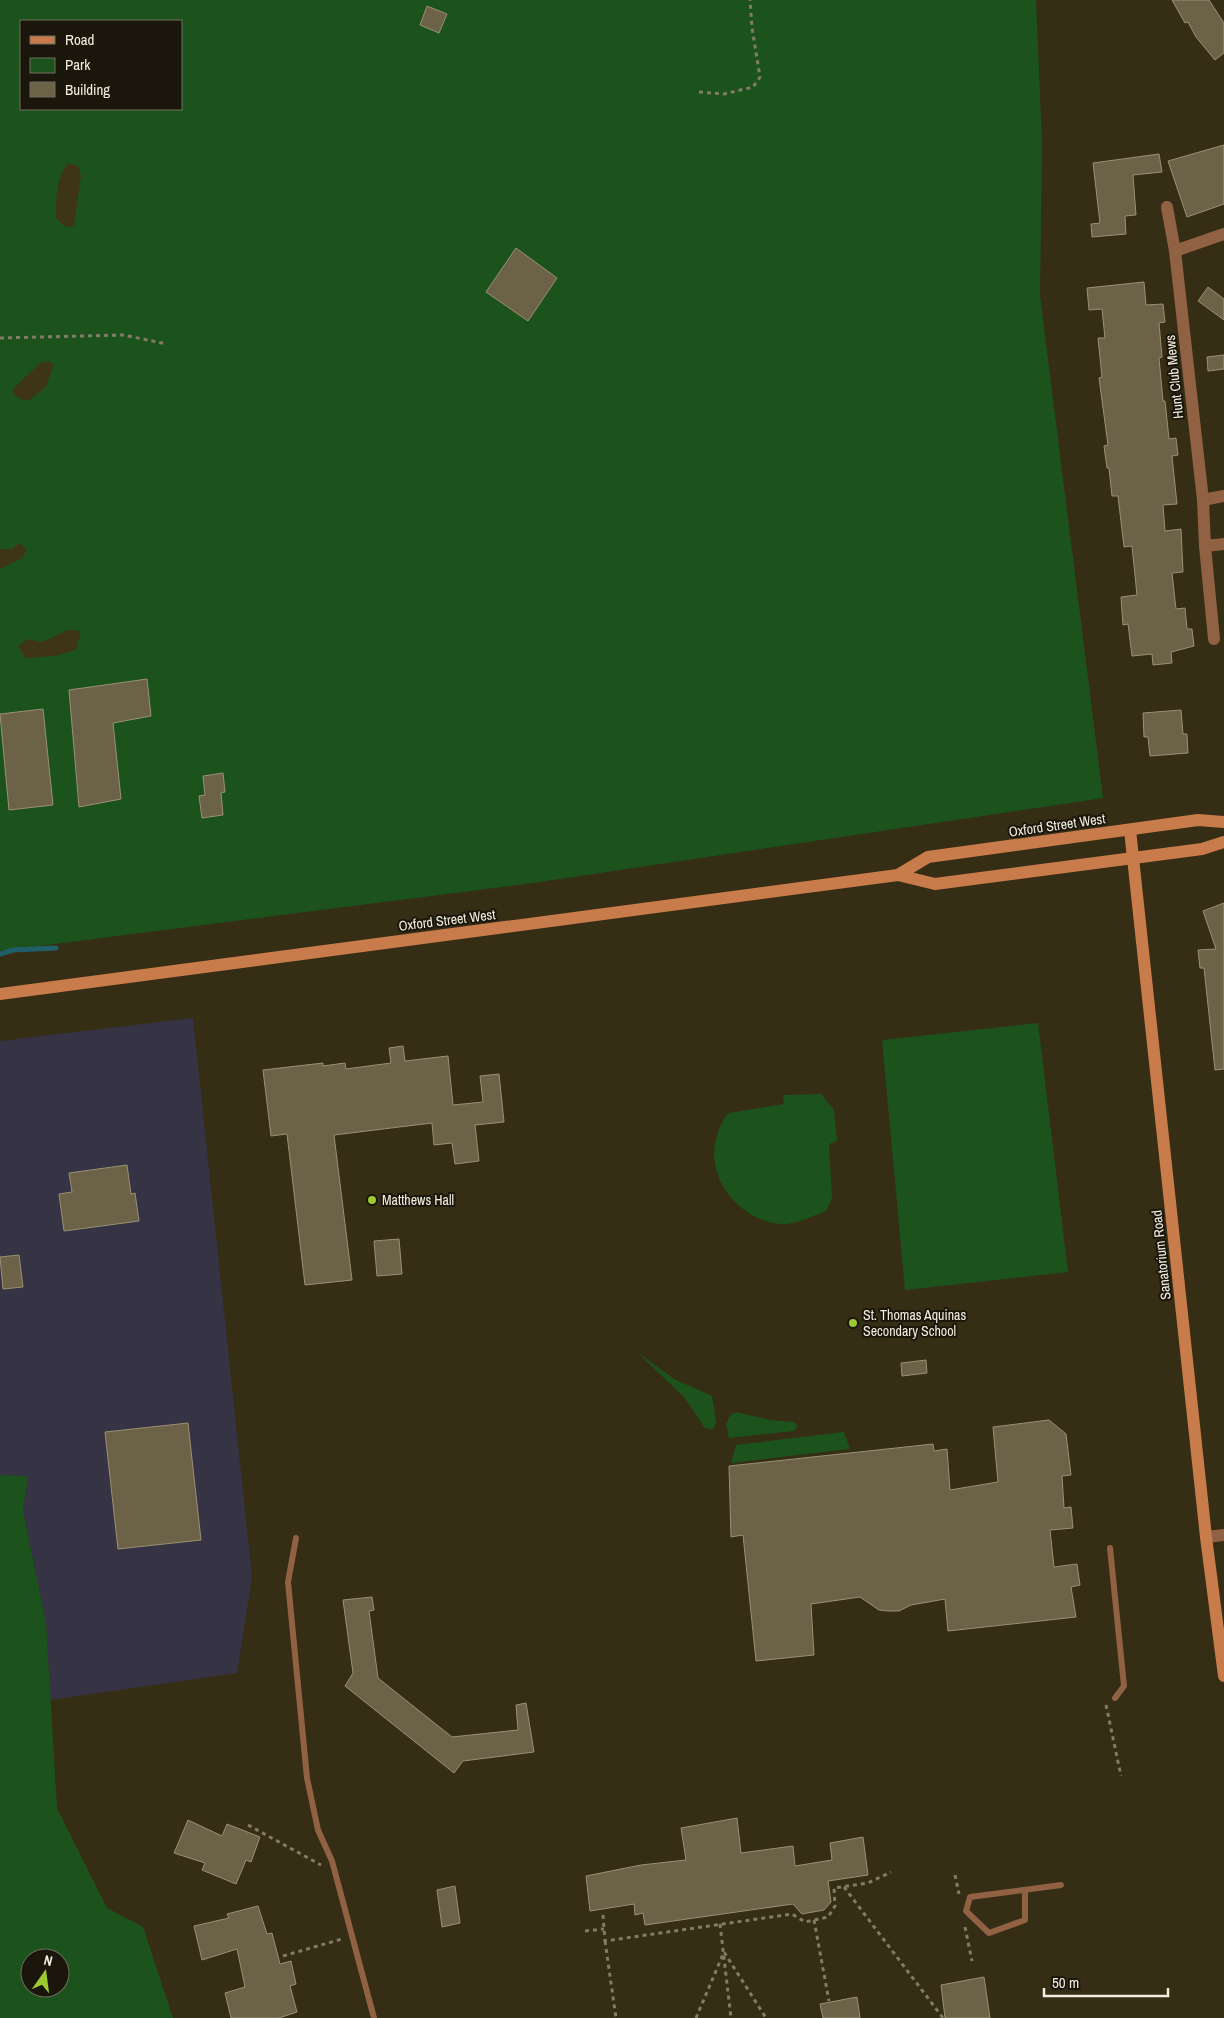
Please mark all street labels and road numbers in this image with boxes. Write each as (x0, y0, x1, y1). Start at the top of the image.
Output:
street label: Hunt Club Mews (1161, 334, 1187, 420)
street label: Oxford Street West (1008, 809, 1106, 841)
street label: Oxford Street West (398, 905, 496, 935)
street label: Sanatorium Road (1147, 1209, 1175, 1301)

